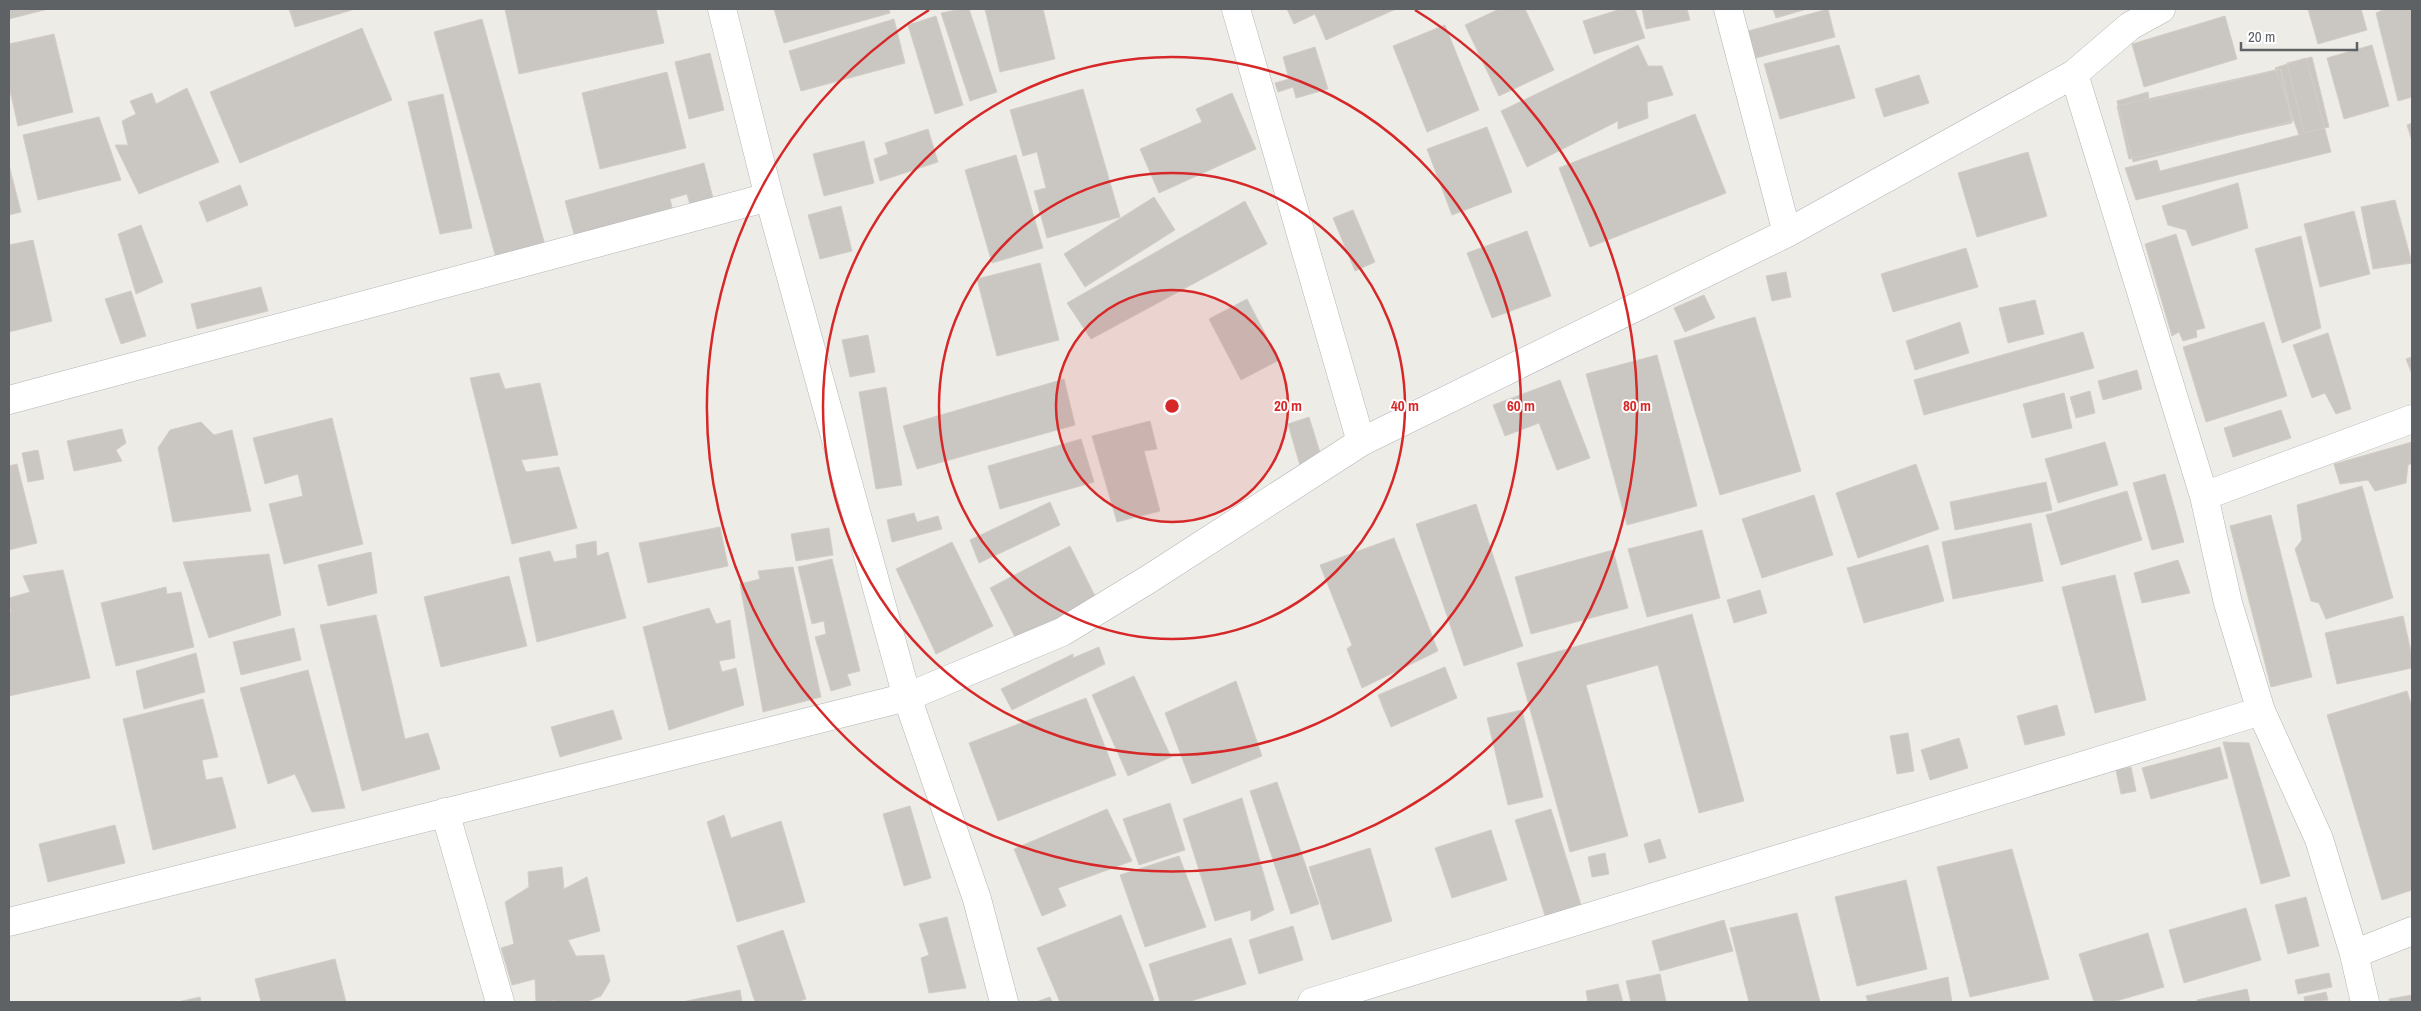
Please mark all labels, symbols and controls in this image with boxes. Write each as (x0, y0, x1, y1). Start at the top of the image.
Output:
scale bar (2241, 20, 2357, 52)
text: 20 m (2248, 26, 2275, 47)
text: 20 m (1274, 395, 1302, 416)
text: 40 m (1391, 395, 1419, 416)
text: 60 m (1507, 395, 1535, 416)
text: 80 m (1623, 395, 1651, 416)
centre of rings (1163, 397, 1181, 415)

